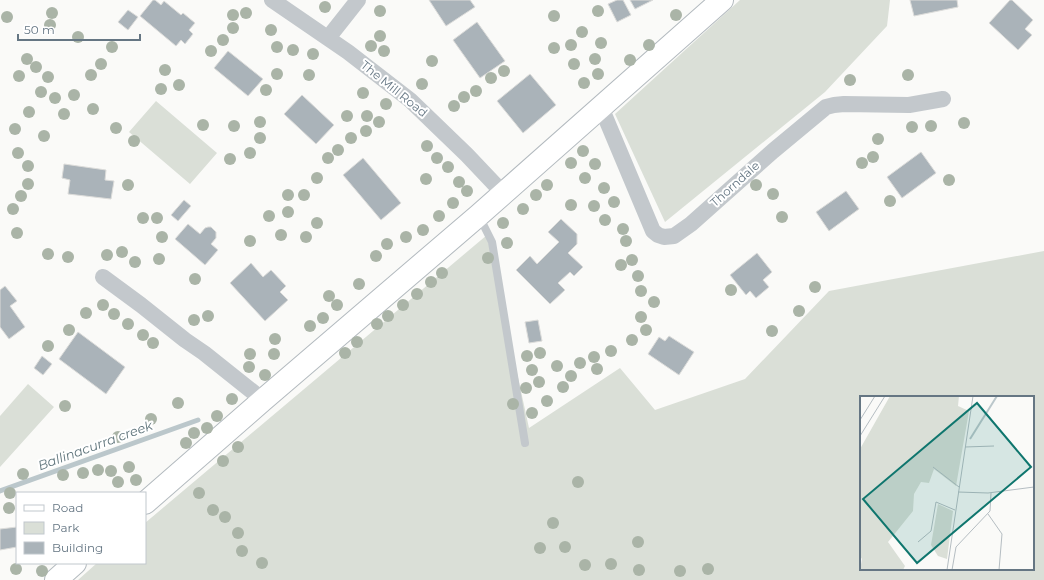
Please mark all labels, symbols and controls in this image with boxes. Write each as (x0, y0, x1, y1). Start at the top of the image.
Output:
scale bar (18, 16, 140, 42)
text: 50 m (24, 22, 55, 37)
street label: The Mill Road (358, 57, 431, 120)
street label: Thorndale (707, 158, 762, 210)
inset map (860, 396, 1034, 570)
water label: Ballinacurra creek (35, 416, 156, 473)
legend (16, 492, 146, 564)
text: Road (52, 500, 83, 515)
text: Park (52, 520, 80, 535)
text: Building (52, 540, 103, 555)

